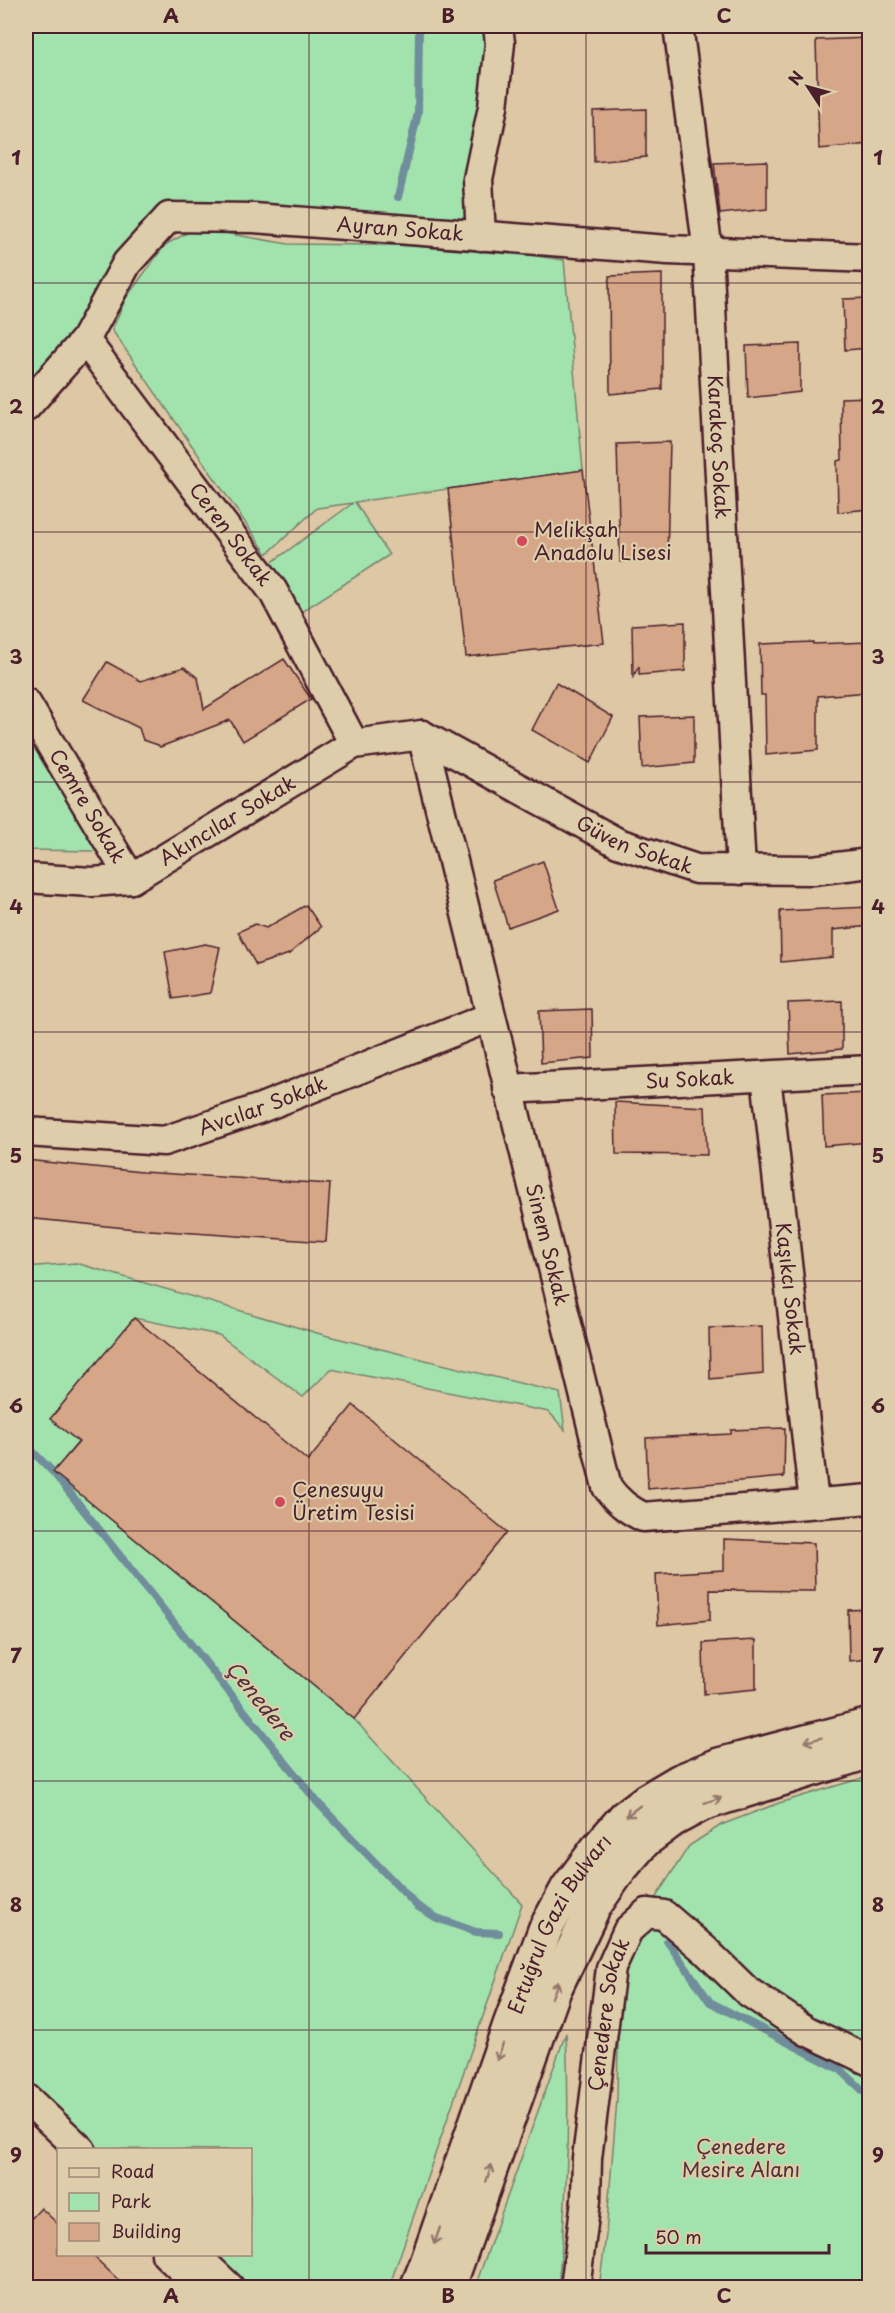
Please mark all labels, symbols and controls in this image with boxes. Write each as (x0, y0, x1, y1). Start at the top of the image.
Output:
text: A (163, 0, 179, 30)
text: B (441, 0, 455, 30)
text: C (716, 0, 732, 30)
north arrow (778, 57, 838, 117)
text: N (782, 65, 808, 90)
text: 1 (11, 142, 21, 172)
text: 1 (873, 142, 883, 172)
street label: Ayran Sokak (336, 208, 465, 248)
street label: Karakoç Sokak (701, 374, 738, 520)
text: 2 (9, 391, 23, 421)
text: 2 (871, 391, 885, 421)
street label: Ceren Sokak (183, 476, 280, 592)
place label: Melikşah Anadolu Lisesi (534, 514, 672, 567)
marker: Melikşah Anadolu Lisesi (515, 534, 529, 548)
text: 3 (9, 641, 23, 671)
text: 3 (871, 641, 885, 671)
street label: Cemre Sokak (43, 743, 134, 868)
street label: Akıncılar Sokak (153, 767, 301, 873)
street label: Güven Sokak (571, 807, 697, 881)
text: 4 (9, 891, 23, 921)
text: 4 (871, 891, 885, 921)
street label: Su Sokak (644, 1061, 735, 1096)
street label: Avcılar Sokak (194, 1067, 331, 1142)
text: 5 (10, 1140, 22, 1170)
text: 5 (872, 1140, 884, 1170)
street label: Sinem Sokak (519, 1180, 578, 1309)
street label: Kaşıkcı Sokak (769, 1221, 813, 1357)
text: 6 (9, 1390, 23, 1420)
text: 6 (871, 1390, 885, 1420)
place label: Çenesuyu Üretim Tesisi (292, 1474, 415, 1527)
marker: Çenesuyu Üretim Tesisi (273, 1495, 287, 1509)
text: 7 (10, 1640, 22, 1670)
text: 7 (872, 1640, 884, 1670)
water label: Çenedere (219, 1653, 305, 1748)
one-way arrow (804, 1734, 823, 1746)
one-way arrow (703, 1794, 722, 1805)
one-way arrow (626, 1804, 642, 1817)
street label: Ertuğrul Gazi Bulvarı (499, 1827, 618, 2018)
text: 8 (10, 1889, 22, 1919)
text: 8 (872, 1889, 884, 1919)
street label: Çenedere Sokak (580, 1932, 637, 2093)
one-way arrow (550, 1981, 561, 1999)
one-way arrow (494, 2042, 505, 2061)
park label: Çenedere Mesire Alanı (682, 2131, 800, 2184)
text: 9 (10, 2139, 22, 2169)
text: 9 (872, 2139, 884, 2169)
legend (57, 2148, 252, 2256)
text: Road (111, 2157, 155, 2184)
one-way arrow (484, 2164, 495, 2183)
text: Park (111, 2187, 151, 2214)
text: Building (111, 2217, 181, 2244)
scale bar (646, 2217, 829, 2255)
text: 50 m (655, 2223, 702, 2250)
one-way arrow (430, 2226, 441, 2245)
text: A (163, 2280, 179, 2310)
text: B (441, 2280, 455, 2310)
text: C (716, 2280, 732, 2310)

